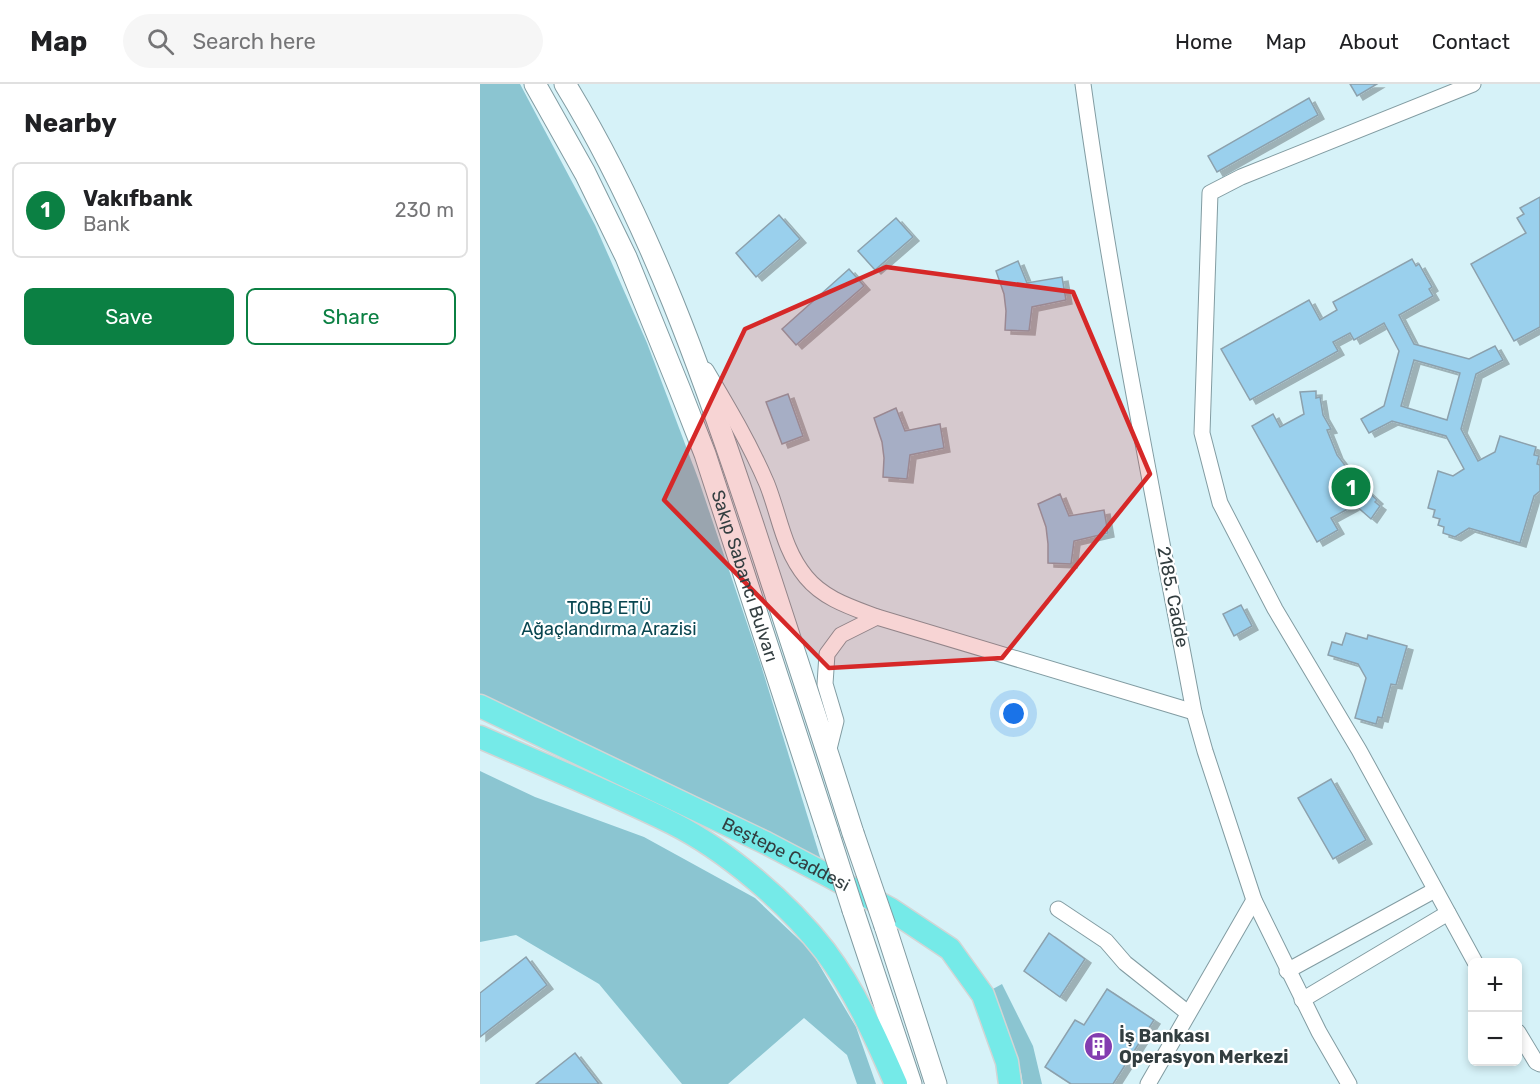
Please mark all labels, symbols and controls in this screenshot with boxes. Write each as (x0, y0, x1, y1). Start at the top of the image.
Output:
search box (123, 14, 543, 68)
text: Map (30, 25, 87, 58)
icon: search (144, 25, 177, 58)
text: Search here (192, 28, 316, 55)
text: Home (1175, 29, 1232, 54)
text: Map (1265, 29, 1306, 54)
text: About (1339, 29, 1399, 54)
text: Contact (1432, 29, 1510, 54)
text: Nearby (24, 108, 117, 139)
text: Vakıfbank (83, 185, 193, 212)
text: 1 (41, 198, 50, 222)
text: 230 m (395, 198, 454, 222)
text: Bank (83, 212, 130, 236)
button: Save (24, 288, 234, 345)
button: Share (246, 288, 456, 345)
pin: 1 (1332, 464, 1370, 510)
street label: Sakıp Sabancı Bulvarı (706, 487, 783, 665)
street label: 2185. Cadde (1152, 545, 1194, 649)
park label: TOBB ETÜ Ağaçlandırma Arazisi (521, 597, 697, 640)
your location (999, 699, 1028, 728)
street label: Beştepe Caddesi (718, 813, 854, 896)
map controls (1468, 958, 1522, 1066)
button: + (1468, 958, 1522, 1012)
button: − (1468, 1012, 1522, 1066)
place label: İş Bankası Operasyon Merkezi (1119, 1025, 1289, 1068)
building icon: İş Bankası Operasyon Merkezi (1082, 1030, 1114, 1062)

